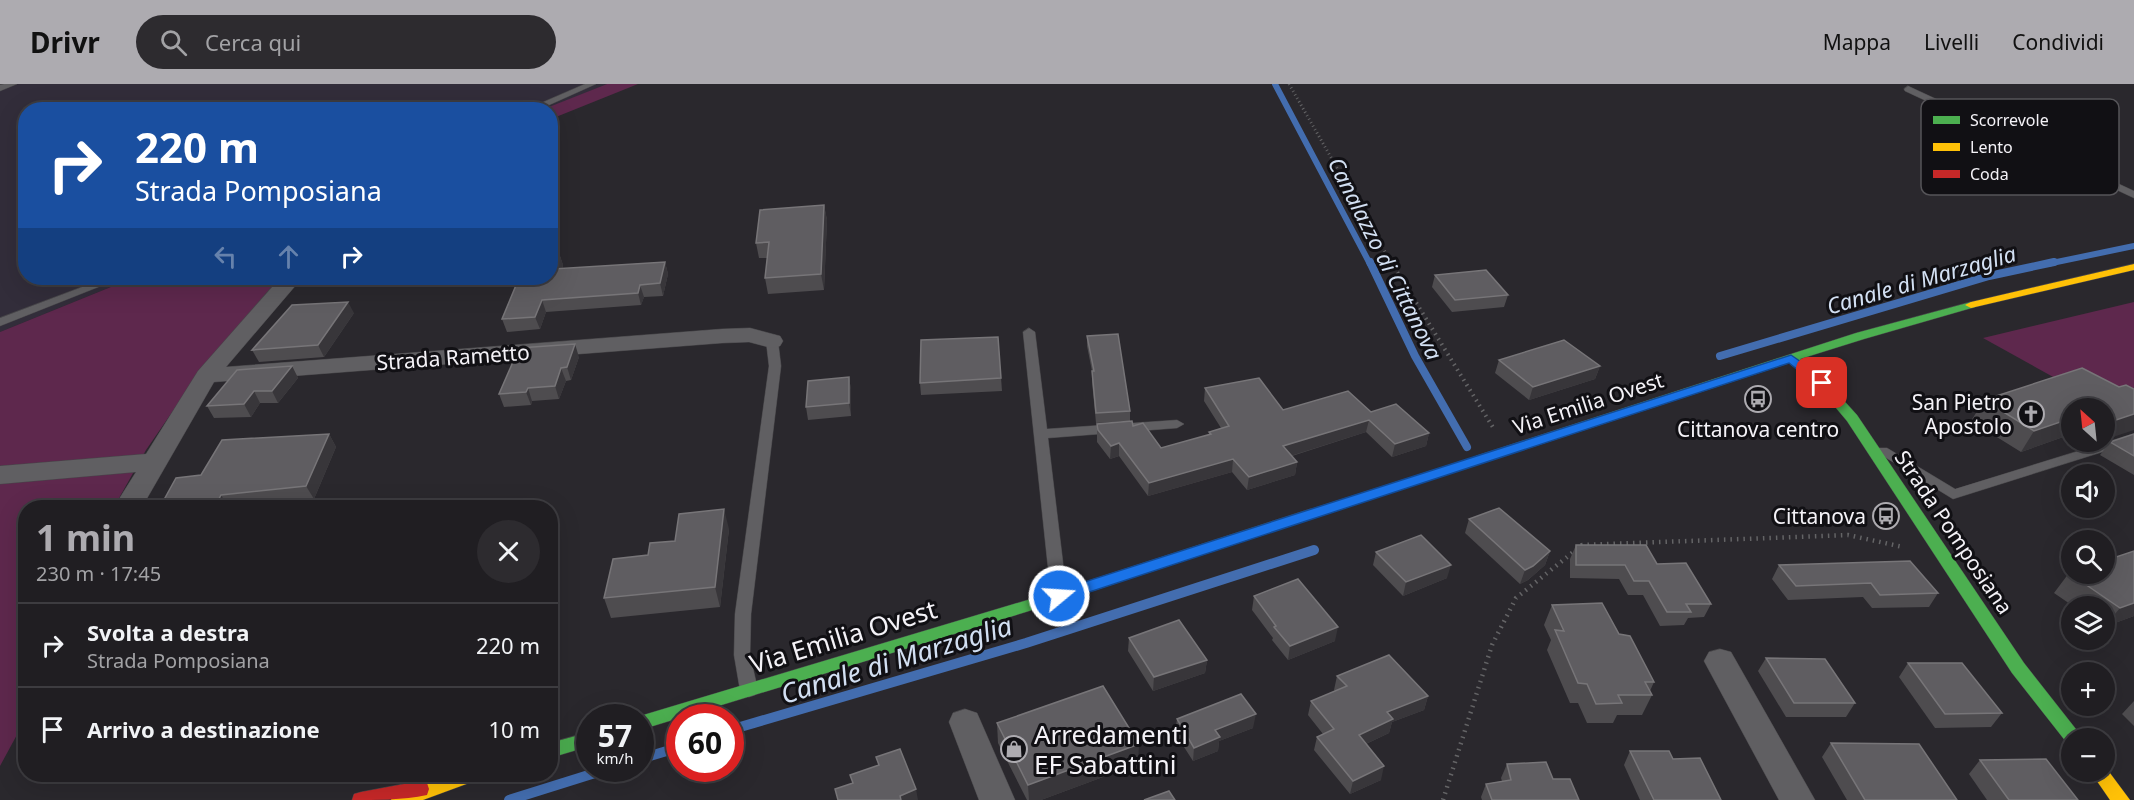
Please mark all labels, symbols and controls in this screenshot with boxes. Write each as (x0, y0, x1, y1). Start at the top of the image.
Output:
search box (136, 15, 556, 69)
text: Drivr (30, 23, 100, 61)
icon: search (157, 26, 190, 59)
text: Cerca qui (205, 27, 301, 57)
text: Mappa (1823, 28, 1891, 56)
text: Livelli (1924, 28, 1979, 56)
text: Condividi (2012, 28, 2104, 56)
legend (1921, 99, 2119, 195)
text: Scorrevole (1970, 109, 2049, 131)
text: 220 m (135, 118, 259, 175)
icon: right (36, 126, 114, 204)
text: Lento (1970, 136, 2013, 158)
water label: Canalazzo di Cittanova (1322, 151, 1450, 365)
text: Coda (1970, 163, 2009, 185)
text: Strada Pomposiana (135, 172, 382, 209)
water label: Canale di Marzaglia (1823, 237, 2020, 320)
icon: left (209, 240, 242, 273)
icon: ahead (272, 240, 305, 273)
icon: right (335, 240, 368, 273)
street label: Strada Rametto (375, 338, 531, 376)
pin (1796, 357, 1847, 408)
street label: Via Emilia Ovest (1509, 365, 1667, 441)
icon: arrive (1805, 366, 1838, 399)
bus stop icon: Cittanova centro (1743, 384, 1773, 414)
place label: San Pietro Apostolo (1912, 388, 2012, 440)
north arrow (2061, 398, 2115, 452)
map controls (2061, 398, 2115, 782)
church icon: San Pietro Apostolo (2016, 399, 2046, 429)
place label: Cittanova centro (1677, 415, 1839, 443)
street label: Strada Pomposiana (1889, 445, 2019, 619)
button: sound (2061, 464, 2115, 518)
bus stop icon: Cittanova (1871, 501, 1901, 531)
place label: Cittanova (1773, 502, 1866, 530)
text: 1 min (36, 513, 135, 562)
button: close (477, 520, 540, 583)
button: search (2061, 530, 2115, 584)
text: 230 m · 17:45 (36, 560, 161, 587)
position arrow (1027, 564, 1091, 628)
street label: Via Emilia Ovest (745, 590, 941, 682)
button: layers (2061, 596, 2115, 650)
water label: Canale di Marzaglia (776, 606, 1016, 712)
text: Svolta a destra (87, 617, 250, 647)
icon: right (36, 629, 69, 662)
text: 220 m (476, 630, 540, 660)
text: Strada Pomposiana (87, 647, 270, 674)
button: + (2061, 662, 2115, 716)
speed limit sign: 60 (666, 704, 744, 782)
icon: arrive (36, 713, 69, 746)
text: Arrivo a destinazione (87, 714, 320, 744)
text: 10 m (489, 714, 540, 744)
text: 57 (598, 715, 632, 756)
place label: Arredamenti EF Sabattini (1034, 716, 1188, 782)
button: − (2061, 728, 2115, 782)
shop icon: Arredamenti EF Sabattini (999, 734, 1029, 764)
text: km/h (597, 748, 633, 768)

